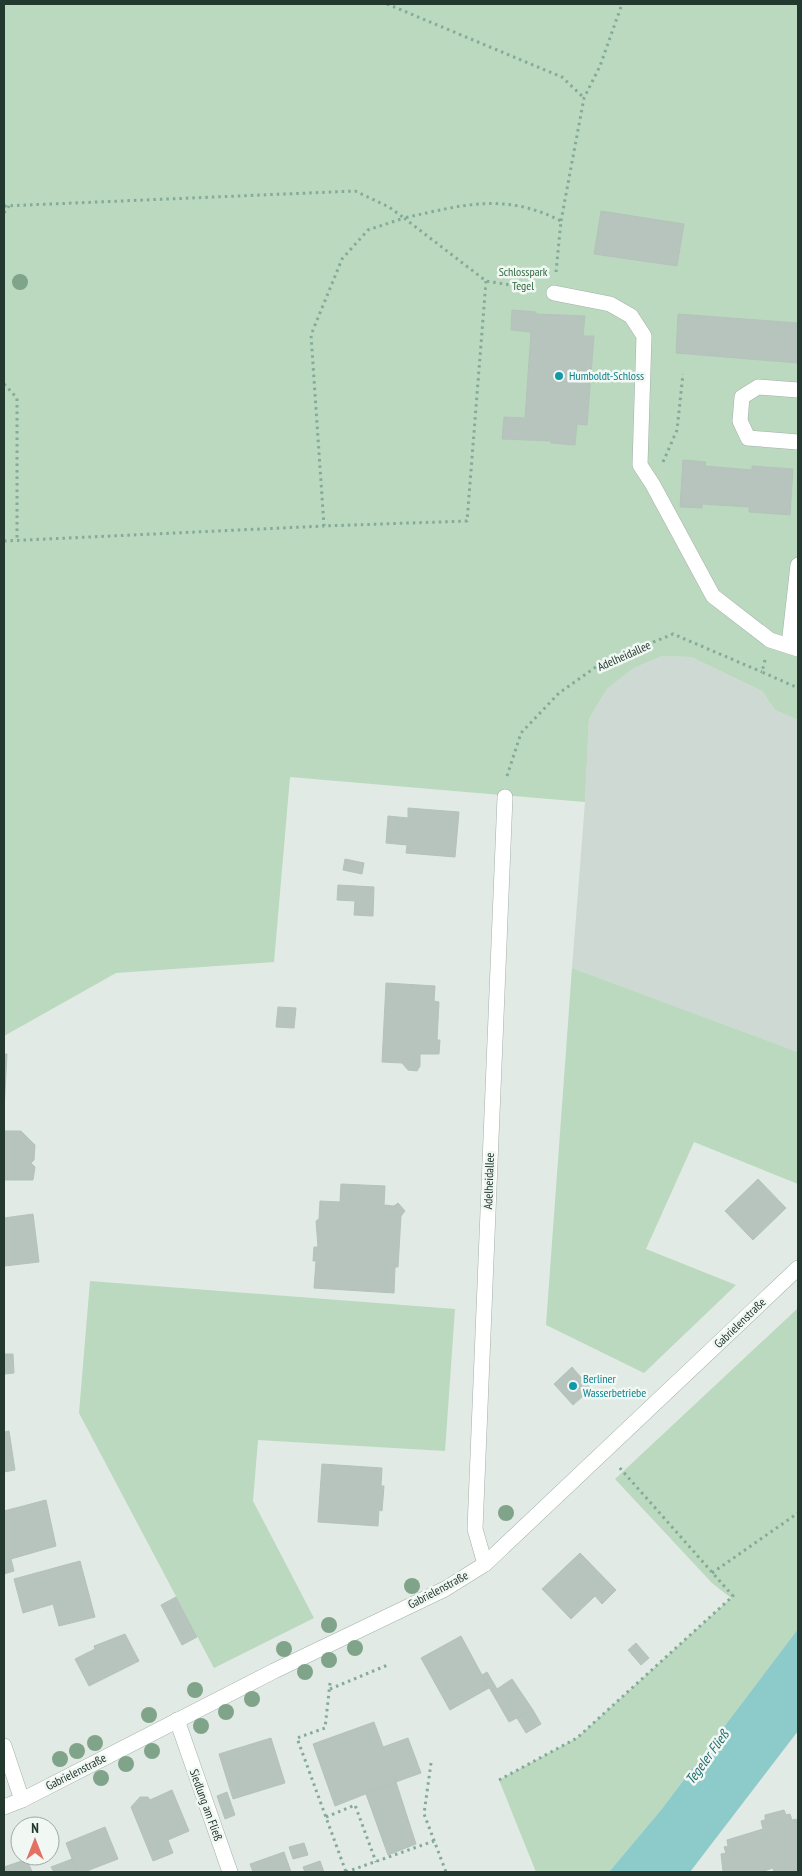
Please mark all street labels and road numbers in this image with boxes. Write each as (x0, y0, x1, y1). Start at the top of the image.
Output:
street label: Adelheidallee (595, 637, 653, 674)
street label: Adelheidallee (480, 1152, 497, 1210)
street label: Gabrielenstraße (711, 1294, 769, 1351)
street label: Gabrielenstraße (405, 1567, 470, 1612)
street label: Gabrielenstraße (43, 1750, 109, 1793)
street label: Siedlung am Fließ (187, 1767, 226, 1843)

